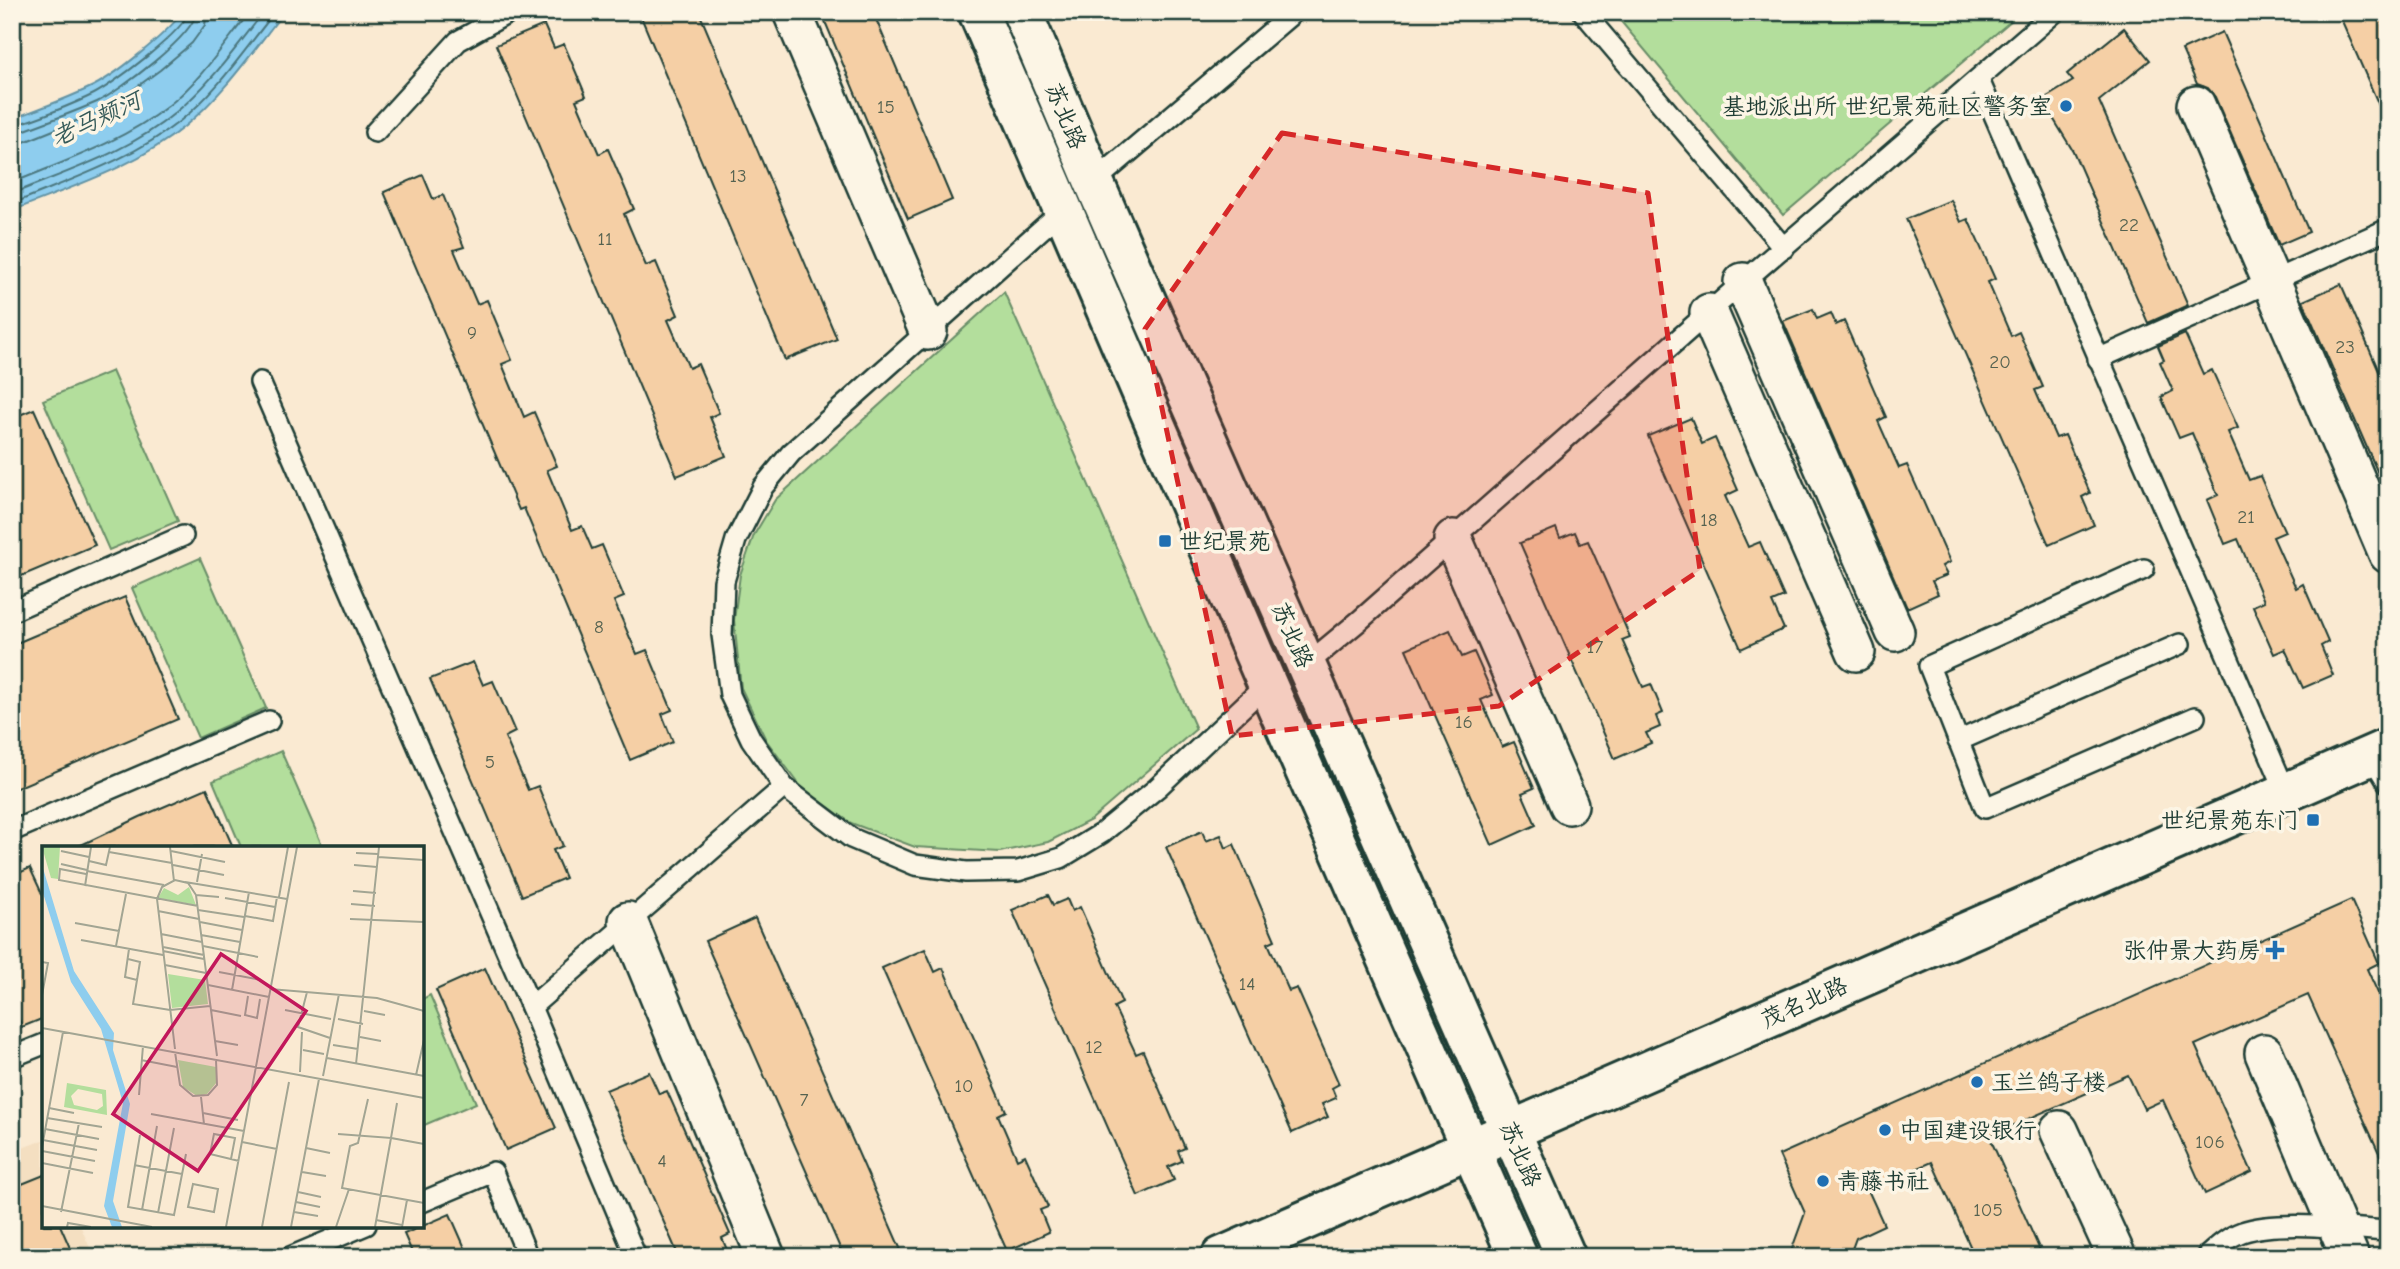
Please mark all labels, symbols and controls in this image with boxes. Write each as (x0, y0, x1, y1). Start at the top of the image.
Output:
street label: 苏北路 (1040, 79, 1091, 153)
water label: 老马颊河 (47, 84, 149, 152)
place label: 基地派出所 世纪景苑社区警务室 (1722, 93, 2052, 120)
house number: 15 (877, 96, 895, 118)
marker: 基地派出所 世纪景苑社区警务室 (2058, 98, 2074, 114)
house number: 13 (729, 165, 747, 187)
house number: 22 (2119, 214, 2139, 236)
house number: 11 (597, 228, 613, 250)
house number: 9 (467, 322, 477, 344)
house number: 23 (2335, 336, 2355, 358)
house number: 20 (1989, 351, 2011, 373)
house number: 21 (2237, 506, 2255, 528)
house number: 18 (1700, 509, 1718, 531)
place label: 世纪景苑 (1179, 528, 1271, 555)
marker: 世纪景苑 (1157, 533, 1173, 549)
street label: 苏北路 (1266, 598, 1319, 672)
house number: 8 (594, 616, 604, 638)
house number: 17 (1587, 636, 1603, 658)
house number: 16 (1455, 711, 1473, 733)
house number: 5 (485, 751, 495, 773)
place label: 世纪景苑东门 (2161, 807, 2299, 834)
marker: 世纪景苑东门 (2305, 812, 2321, 828)
inset map (42, 846, 424, 1227)
place label: 张仲景大药房 (2123, 937, 2261, 964)
marker: 张仲景大药房 (2267, 942, 2283, 958)
street label: 茂名北路 (1757, 971, 1852, 1033)
house number: 14 (1239, 973, 1255, 995)
house number: 12 (1085, 1036, 1103, 1058)
place label: 玉兰鸽子楼 (1991, 1069, 2106, 1096)
marker: 玉兰鸽子楼 (1969, 1074, 1985, 1090)
house number: 10 (954, 1075, 974, 1097)
house number: 7 (800, 1089, 809, 1111)
street label: 苏北路 (1494, 1117, 1547, 1191)
place label: 中国建设银行 (1899, 1117, 2037, 1144)
marker: 中国建设银行 (1877, 1122, 1893, 1138)
house number: 106 (2195, 1131, 2225, 1153)
house number: 4 (657, 1150, 667, 1172)
place label: 青藤书社 (1837, 1168, 1929, 1195)
marker: 青藤书社 (1815, 1173, 1831, 1189)
house number: 105 (1973, 1199, 2003, 1221)

